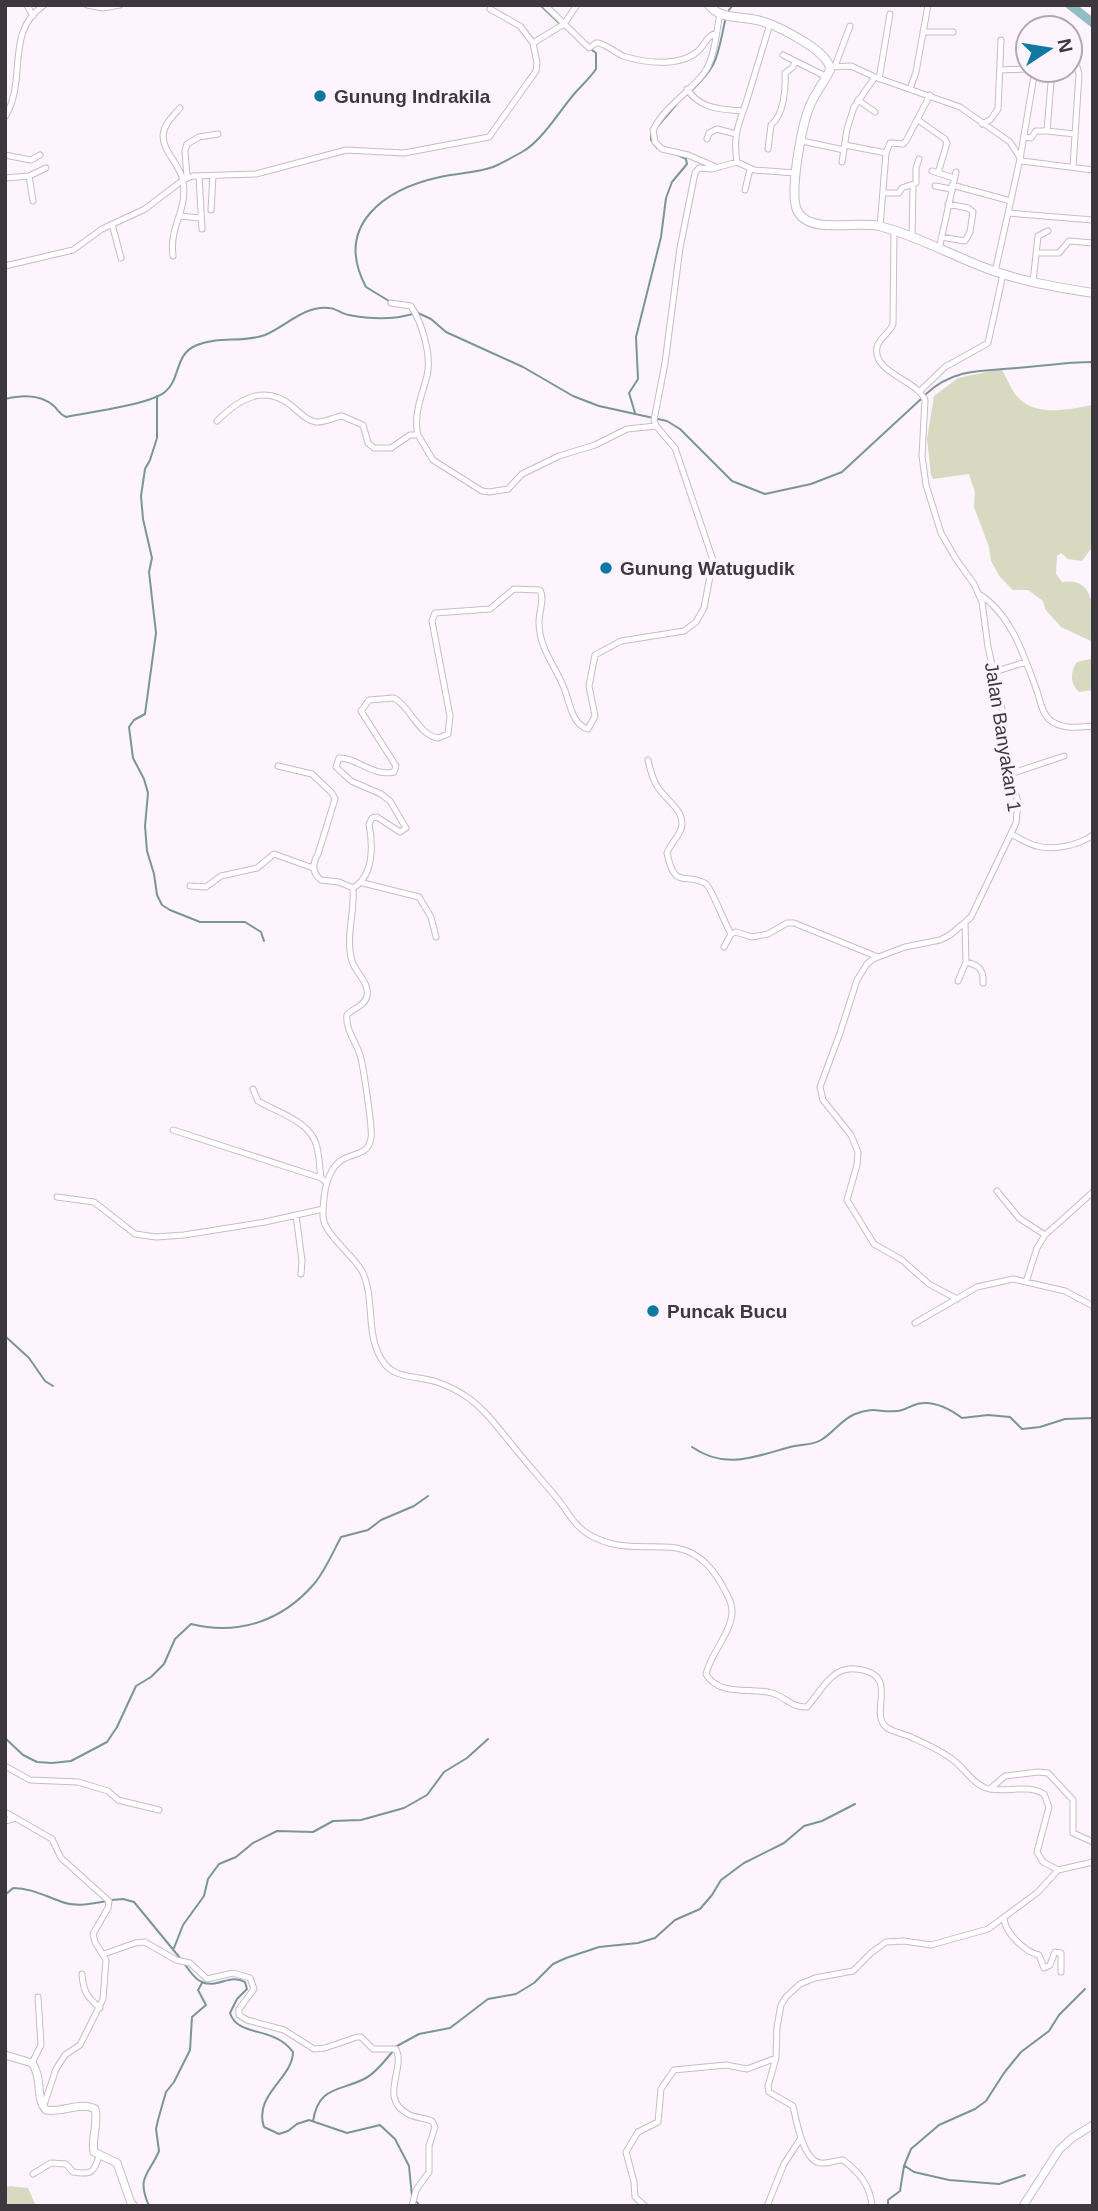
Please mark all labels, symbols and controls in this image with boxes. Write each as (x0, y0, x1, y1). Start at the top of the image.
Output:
north arrow (1014, 14, 1084, 84)
text: N (1053, 37, 1077, 54)
place label: Gunung Indrakila (334, 86, 491, 107)
marker: Gunung Indrakila (312, 88, 328, 104)
place label: Gunung Watugudik (620, 558, 795, 579)
marker: Gunung Watugudik (598, 560, 614, 576)
street label: Jalan Banyakan 1 (981, 661, 1025, 813)
place label: Puncak Bucu (667, 1301, 787, 1322)
marker: Puncak Bucu (645, 1303, 661, 1319)

